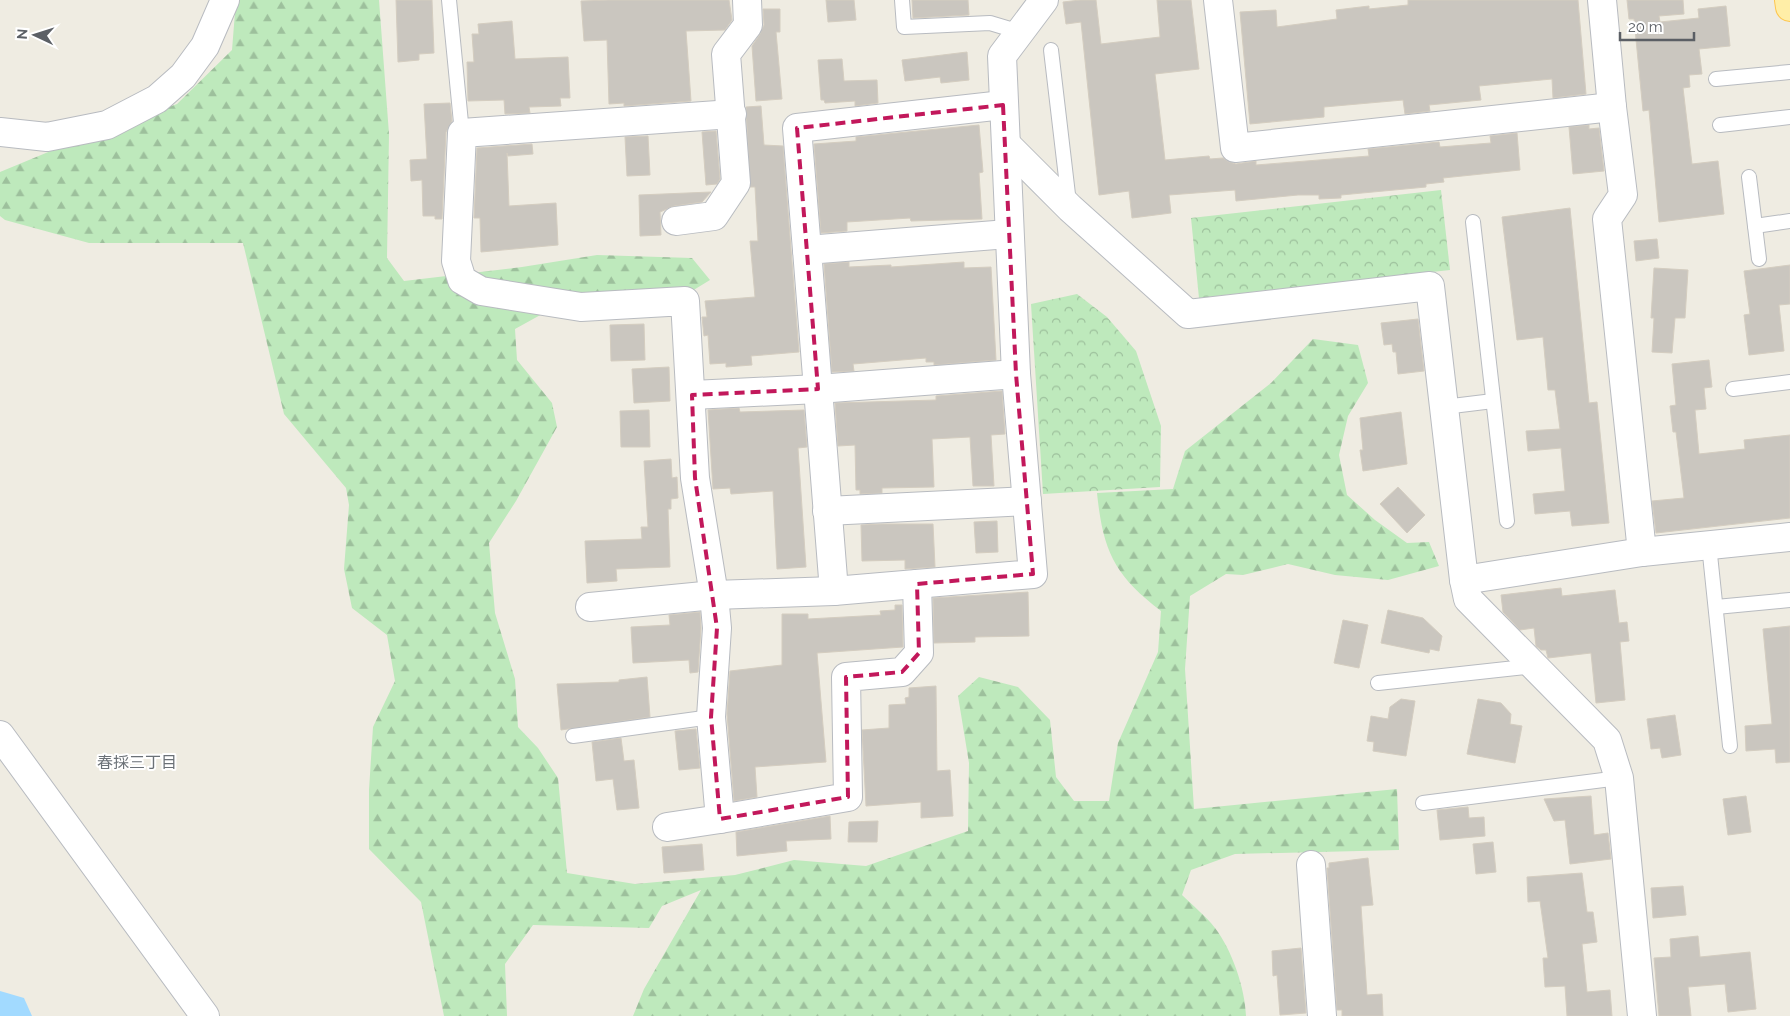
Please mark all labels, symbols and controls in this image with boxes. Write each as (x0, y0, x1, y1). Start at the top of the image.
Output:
north arrow (10, 10, 60, 60)
scale bar (1620, 10, 1694, 42)
text: 20 m (1628, 18, 1663, 36)
text: N (14, 28, 30, 40)
district label: 春採三丁目 (97, 753, 177, 772)

